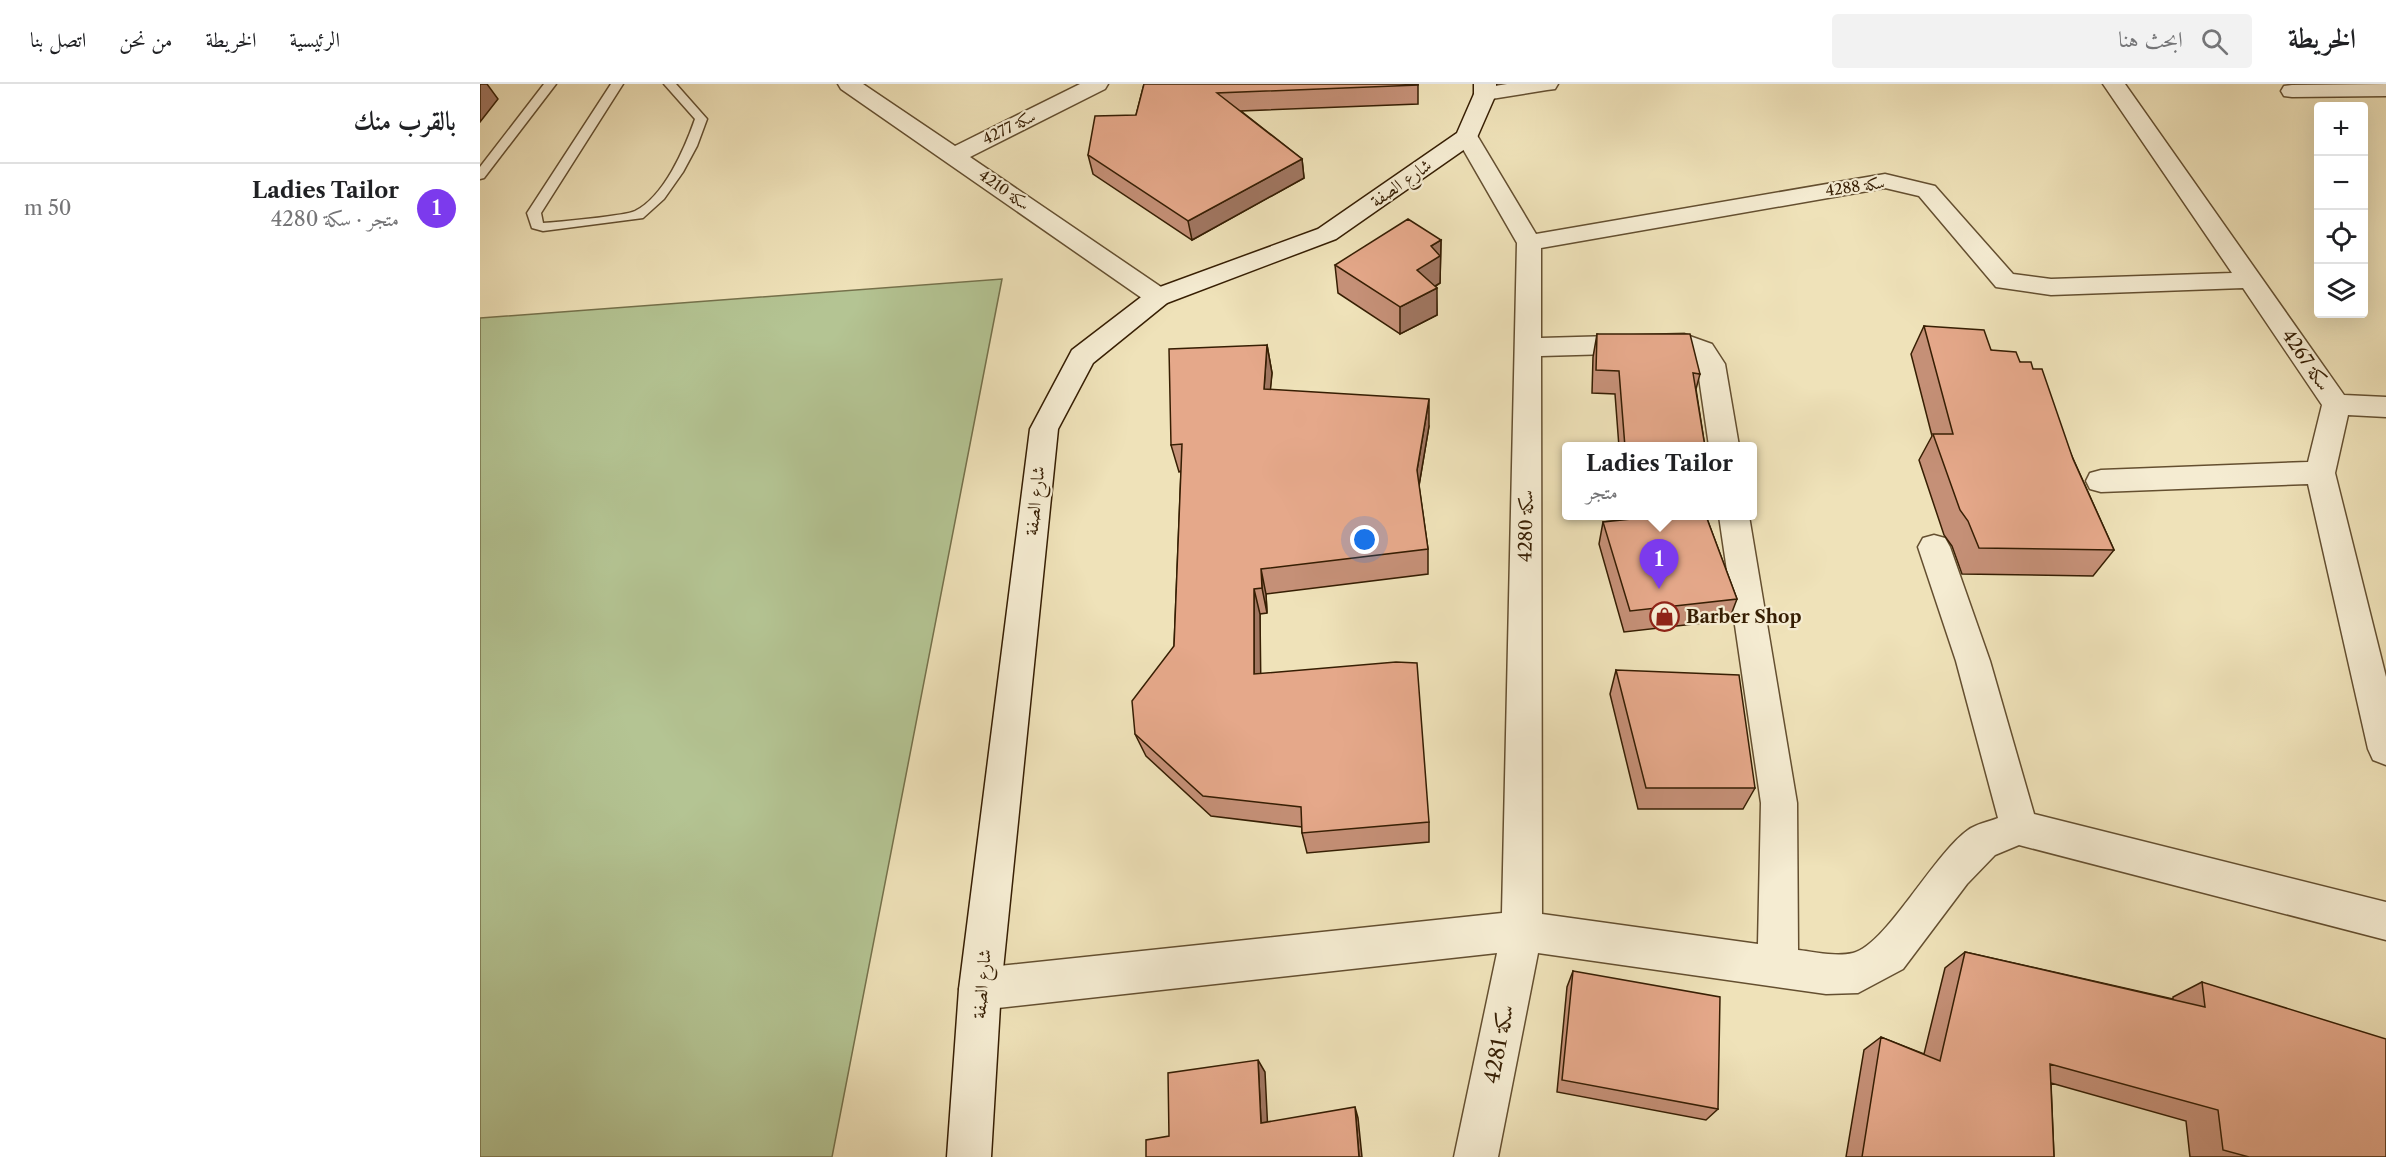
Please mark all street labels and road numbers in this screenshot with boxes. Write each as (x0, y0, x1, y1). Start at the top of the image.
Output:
street label: سكة 4277 (979, 107, 1038, 148)
street label: شارع الصفة (1366, 154, 1438, 215)
street label: سكة 4210 (975, 165, 1033, 214)
street label: سكة 4288 (1824, 173, 1886, 200)
street label: سكة 4267 (2277, 325, 2335, 395)
street label: شارع الصفة (1020, 465, 1054, 537)
street label: سكة 4280 (1514, 490, 1538, 562)
street label: شارع الصفة (968, 948, 1000, 1020)
street label: سكة 4281 (1479, 1002, 1518, 1085)

